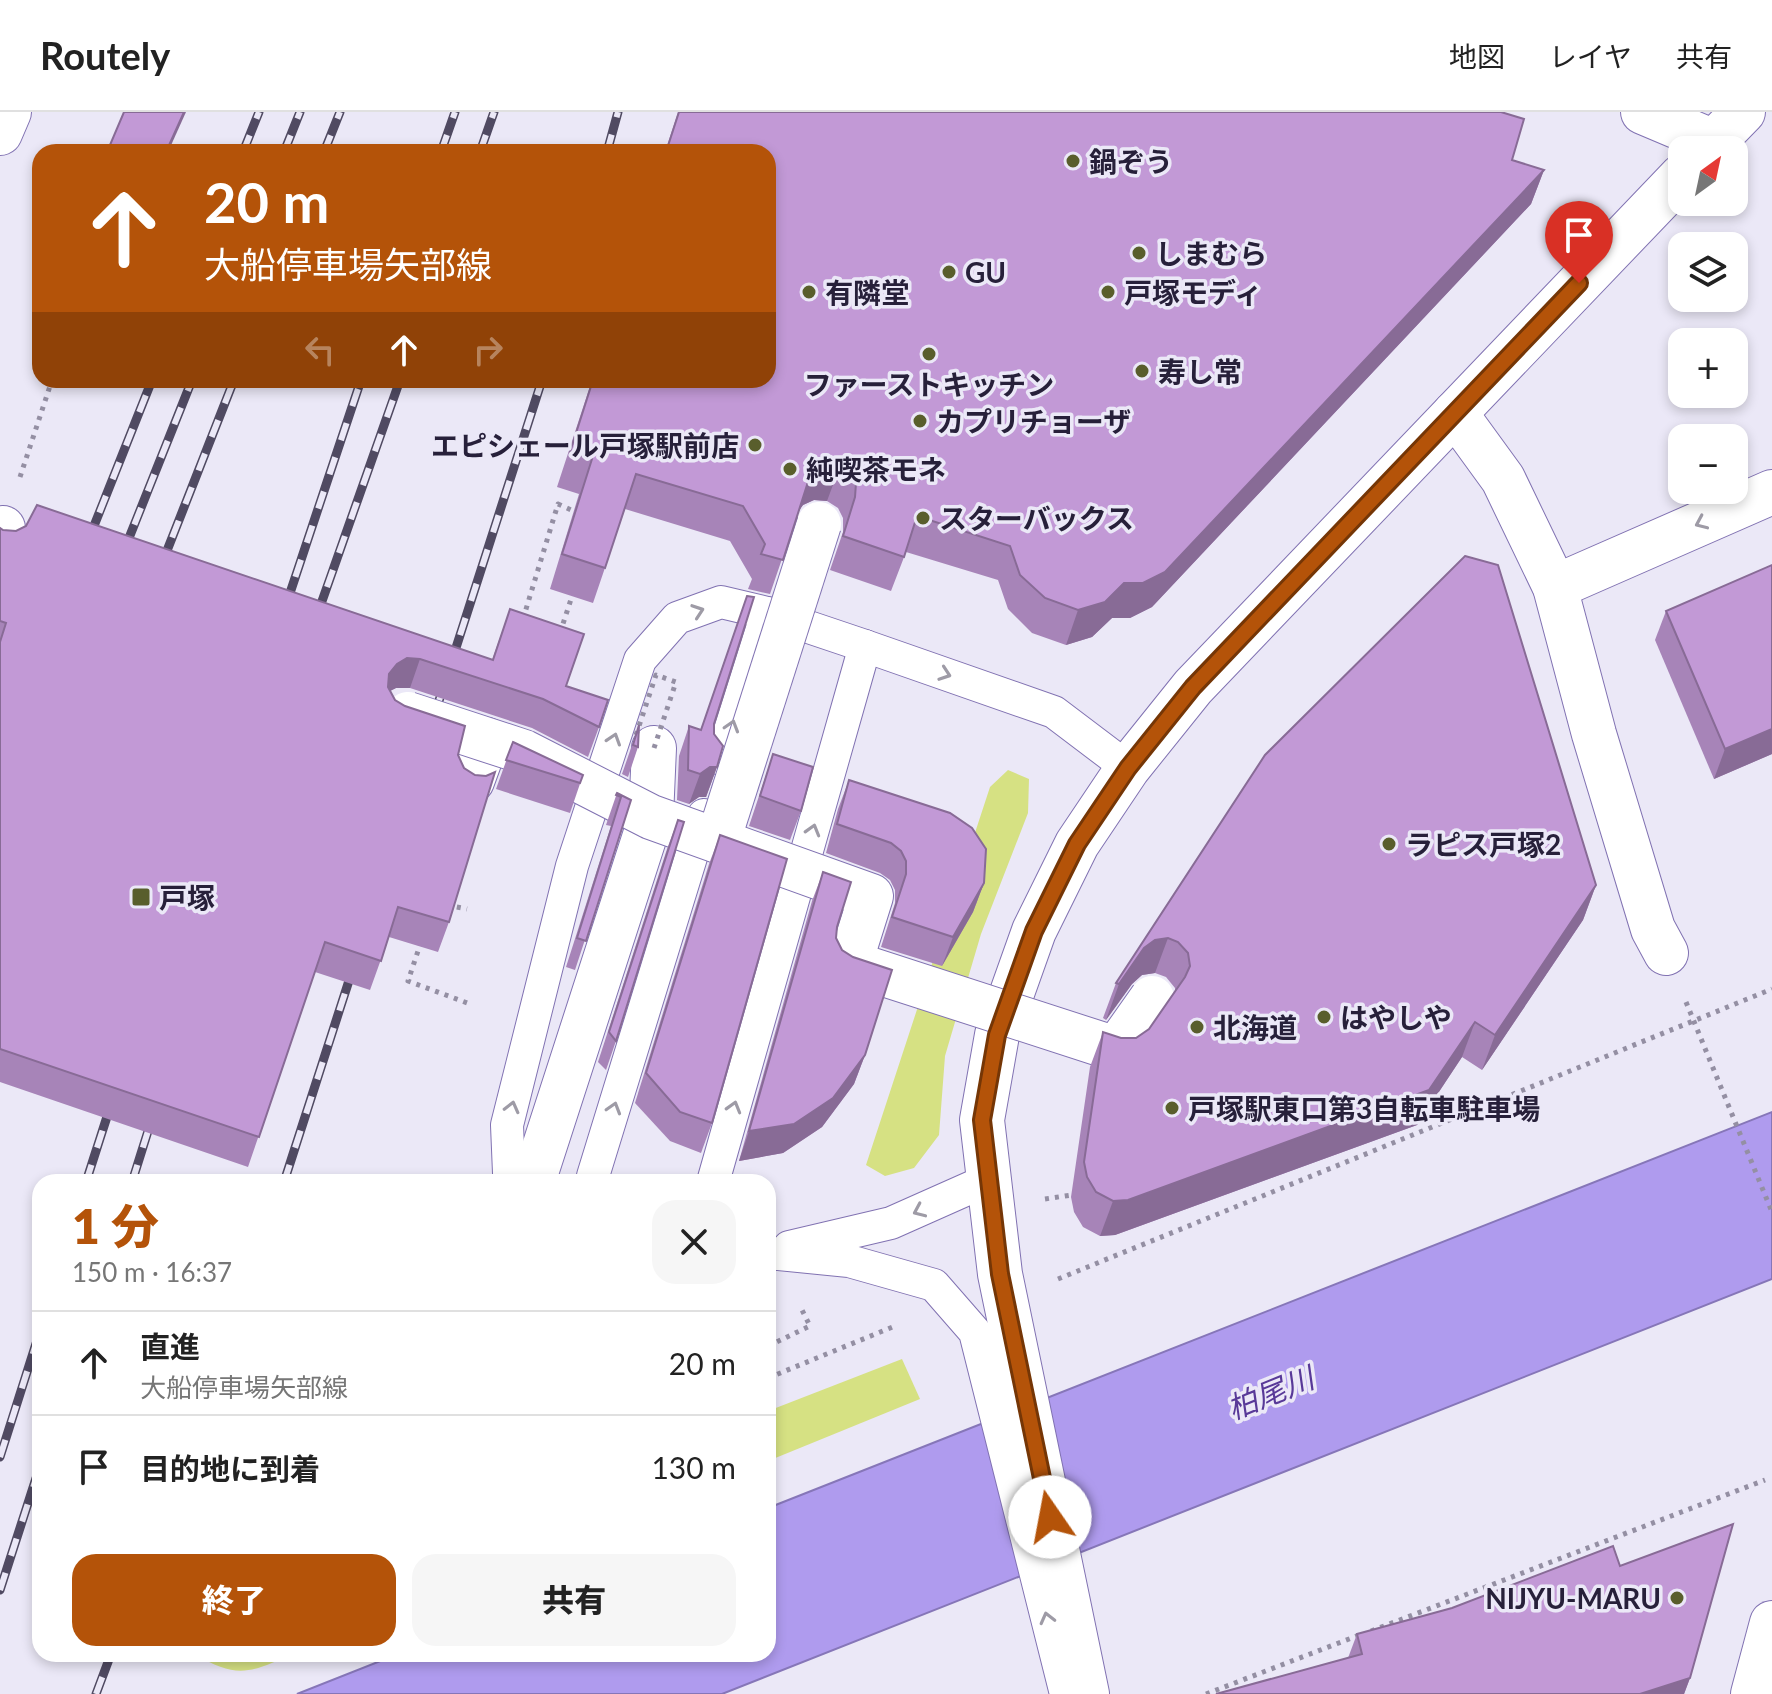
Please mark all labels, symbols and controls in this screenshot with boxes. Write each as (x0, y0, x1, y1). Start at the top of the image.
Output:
text: Routely (40, 32, 170, 78)
text: 地図 (1449, 39, 1505, 73)
text: レイヤ (1549, 39, 1632, 73)
text: 共有 (1676, 39, 1732, 73)
north arrow (1668, 136, 1748, 216)
map controls (1668, 136, 1748, 504)
place label: 鍋ぞう (1089, 144, 1173, 178)
marker: 鍋ぞう (1064, 152, 1082, 170)
text: 20 m (204, 168, 329, 235)
icon: ahead (72, 176, 176, 280)
pin (1545, 201, 1613, 283)
icon: arrive (1557, 213, 1601, 257)
button: layers (1668, 232, 1748, 312)
place label: しまむら (1155, 236, 1267, 270)
text: 大船停車場矢部線 (204, 242, 492, 286)
marker: しまむら (1130, 244, 1148, 262)
place label: GU (965, 255, 1006, 289)
marker: GU (940, 263, 958, 281)
place label: 有隣堂 (825, 275, 909, 309)
place label: 戸塚モディ (1124, 275, 1262, 309)
marker: 有隣堂 (800, 283, 818, 301)
marker: 戸塚モディ (1099, 283, 1117, 301)
icon: left (298, 328, 342, 372)
icon: ahead (382, 328, 426, 372)
icon: right (466, 328, 510, 372)
button: + (1668, 328, 1748, 408)
marker: ファーストキッチン (920, 345, 938, 363)
place label: 寿し常 (1158, 354, 1242, 388)
marker: 寿し常 (1133, 362, 1151, 380)
place label: ファーストキッチン (804, 367, 1054, 401)
place label: カプリチョーザ (936, 404, 1131, 438)
marker: カプリチョーザ (911, 412, 929, 430)
button: − (1668, 424, 1748, 504)
place label: エピシェール戸塚駅前店 (431, 428, 739, 462)
marker: エピシェール戸塚駅前店 (746, 436, 764, 454)
place label: 純喫茶モネ (806, 452, 946, 486)
marker: 純喫茶モネ (781, 460, 799, 478)
place label: スターバックス (939, 501, 1134, 535)
marker: スターバックス (914, 509, 932, 527)
one-way arrow (1694, 513, 1709, 529)
one-way arrow (690, 604, 704, 620)
one-way arrow (937, 664, 951, 681)
one-way arrow (723, 719, 739, 733)
one-way arrow (605, 733, 621, 746)
one-way arrow (804, 823, 820, 837)
place label: ラピス戸塚2 (1405, 827, 1561, 861)
marker: ラピス戸塚2 (1380, 835, 1398, 853)
place label: 戸塚 (159, 880, 215, 914)
marker: 戸塚 (130, 886, 152, 908)
place label: はやしや (1340, 1000, 1452, 1034)
marker: はやしや (1315, 1008, 1333, 1026)
place label: 北海道 (1213, 1010, 1297, 1044)
marker: 北海道 (1188, 1018, 1206, 1036)
place label: 戸塚駅東口第3自転車駐車場 (1188, 1091, 1540, 1125)
marker: 戸塚駅東口第3自転車駐車場 (1163, 1099, 1181, 1117)
one-way arrow (502, 1101, 519, 1115)
one-way arrow (725, 1101, 741, 1114)
one-way arrow (604, 1102, 620, 1116)
text: 1 分 (72, 1197, 159, 1254)
button: close (652, 1200, 736, 1284)
one-way arrow (912, 1201, 927, 1217)
text: 150 m · 16:37 (72, 1256, 232, 1288)
text: 直進 (140, 1328, 200, 1364)
icon: ahead (72, 1341, 116, 1385)
text: 20 m (669, 1345, 736, 1381)
water label: 柏尾川 (1222, 1357, 1321, 1426)
text: 大船停車場矢部線 (140, 1371, 348, 1403)
icon: arrive (72, 1445, 116, 1489)
text: 130 m (651, 1449, 736, 1485)
text: 目的地に到着 (140, 1450, 320, 1486)
position arrow (1008, 1475, 1092, 1559)
button: 終了 (72, 1554, 396, 1646)
button: 共有 (412, 1554, 736, 1646)
place label: NIJYU-MARU (1485, 1581, 1661, 1615)
marker: NIJYU-MARU (1668, 1589, 1686, 1607)
one-way arrow (1040, 1612, 1057, 1626)

